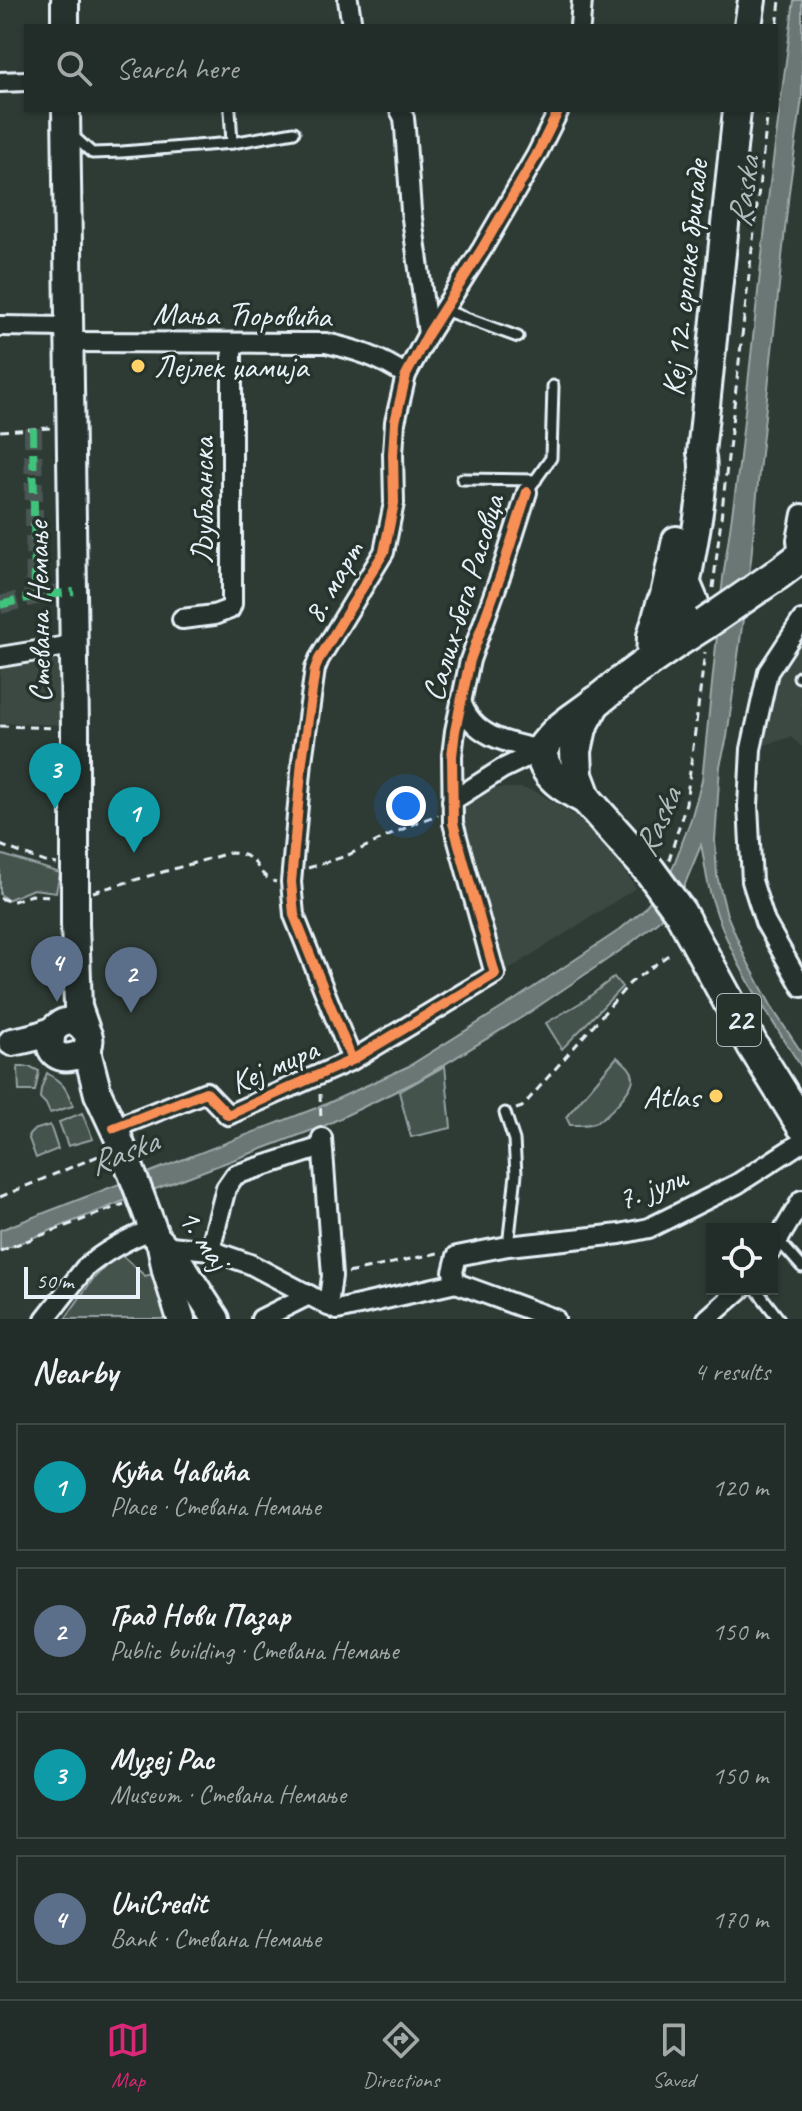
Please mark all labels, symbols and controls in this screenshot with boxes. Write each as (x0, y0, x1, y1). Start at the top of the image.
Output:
search box (24, 24, 778, 112)
icon: search (52, 46, 96, 90)
text: Search here (116, 49, 238, 87)
water label: Raska (717, 151, 770, 230)
street label: Кеј 12. српске бригаде (652, 155, 718, 398)
street label: Мања Ћоровића (152, 293, 334, 337)
place label: Лејлек џамија (154, 346, 310, 387)
marker: Лејлек џамија (129, 357, 147, 375)
street label: Љубљанска (182, 435, 223, 565)
street label: Салих-бега Расовца (412, 488, 514, 706)
street label: Стевана Немање (17, 518, 61, 703)
street label: 8. март (293, 532, 374, 631)
pin: 3 (29, 743, 81, 809)
water label: Raska (623, 778, 692, 863)
your location (386, 786, 426, 826)
pin: 1 (108, 787, 160, 853)
pin: 4 (31, 936, 83, 1002)
pin: 2 (105, 947, 157, 1013)
road number: 22 (717, 994, 761, 1046)
street label: Кеј мира (224, 1028, 326, 1103)
place label: Atlas (643, 1076, 703, 1117)
marker: Atlas (707, 1087, 725, 1105)
water label: Raska (82, 1118, 167, 1185)
street label: 7. јули (611, 1155, 694, 1220)
street label: 1. мај (169, 1200, 241, 1281)
map controls (706, 1223, 778, 1295)
button: locate (706, 1223, 778, 1295)
scale bar (24, 1263, 140, 1299)
text: 50 m (36, 1267, 73, 1295)
text: Nearby (32, 1350, 118, 1393)
text: 4 results (694, 1355, 770, 1388)
text: Кућа Чавића (110, 1452, 248, 1490)
text: 1 (54, 1471, 66, 1504)
text: 120 m (712, 1471, 768, 1504)
text: Place · Стевана Немање (110, 1490, 321, 1523)
text: Град Нови Пазар (110, 1596, 290, 1634)
text: 2 (54, 1615, 66, 1648)
text: 150 m (712, 1615, 768, 1648)
text: Public building · Стевана Немање (110, 1634, 398, 1667)
text: Музеј Рас (110, 1740, 214, 1778)
text: 3 (54, 1759, 66, 1792)
text: 150 m (712, 1759, 768, 1792)
text: Museum · Стевана Немање (110, 1778, 346, 1811)
text: UniCredit (110, 1884, 207, 1922)
text: 4 (54, 1903, 66, 1936)
text: 170 m (712, 1903, 768, 1936)
text: Bank · Стевана Немање (110, 1922, 321, 1955)
tab: Map (106, 2018, 150, 2094)
tab: Directions (363, 2018, 439, 2094)
tab: Saved (652, 2018, 696, 2094)

